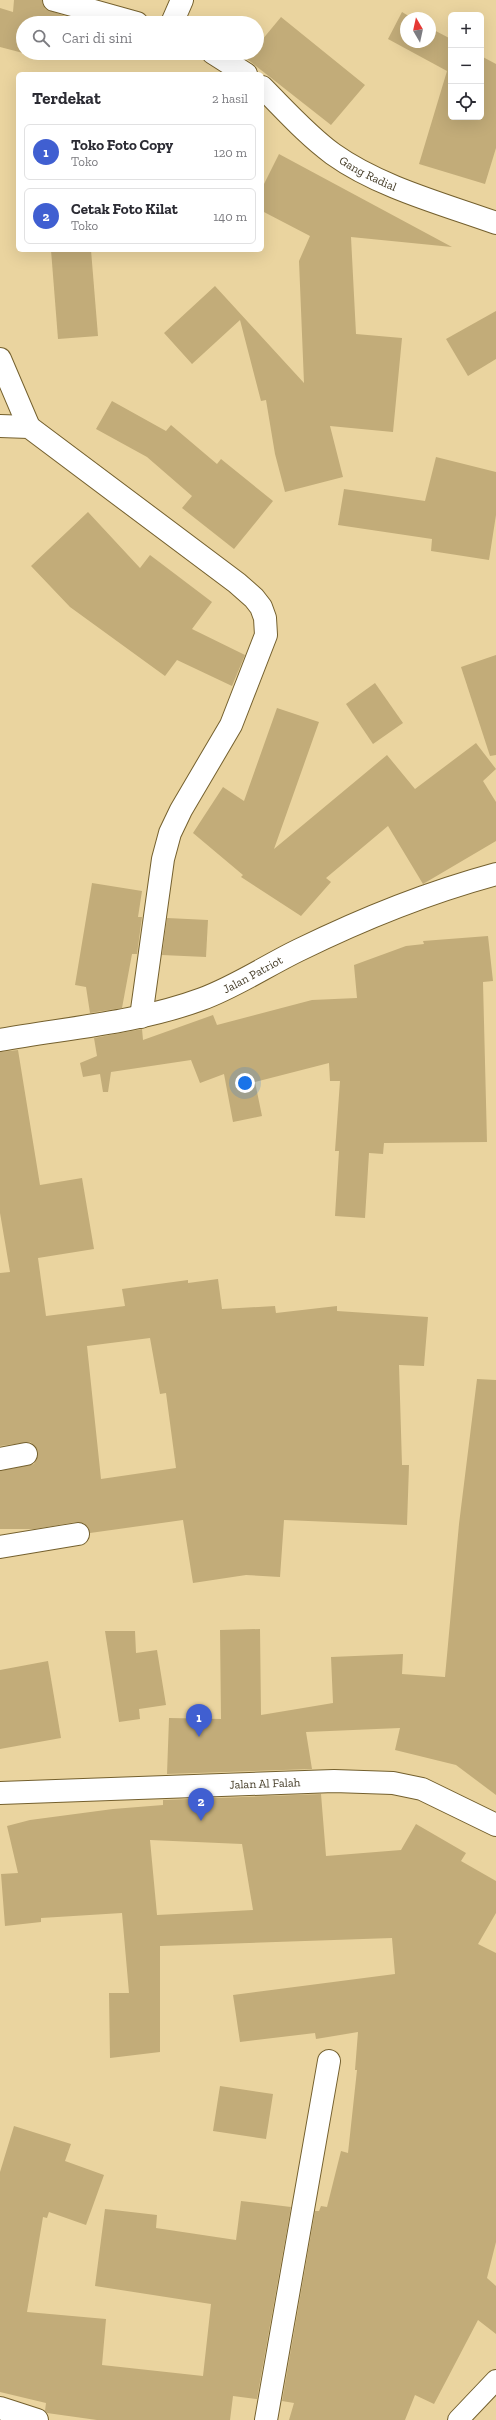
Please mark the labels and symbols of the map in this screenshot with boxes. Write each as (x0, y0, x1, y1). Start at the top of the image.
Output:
north arrow (400, 12, 436, 48)
street label: Gang Radial (337, 153, 399, 194)
street label: Jalan Patriot (221, 952, 286, 996)
your location (235, 1073, 255, 1093)
pin: 1 (186, 1704, 212, 1737)
street label: Jalan Al Falah (229, 1775, 301, 1792)
pin: 2 (188, 1788, 214, 1821)

